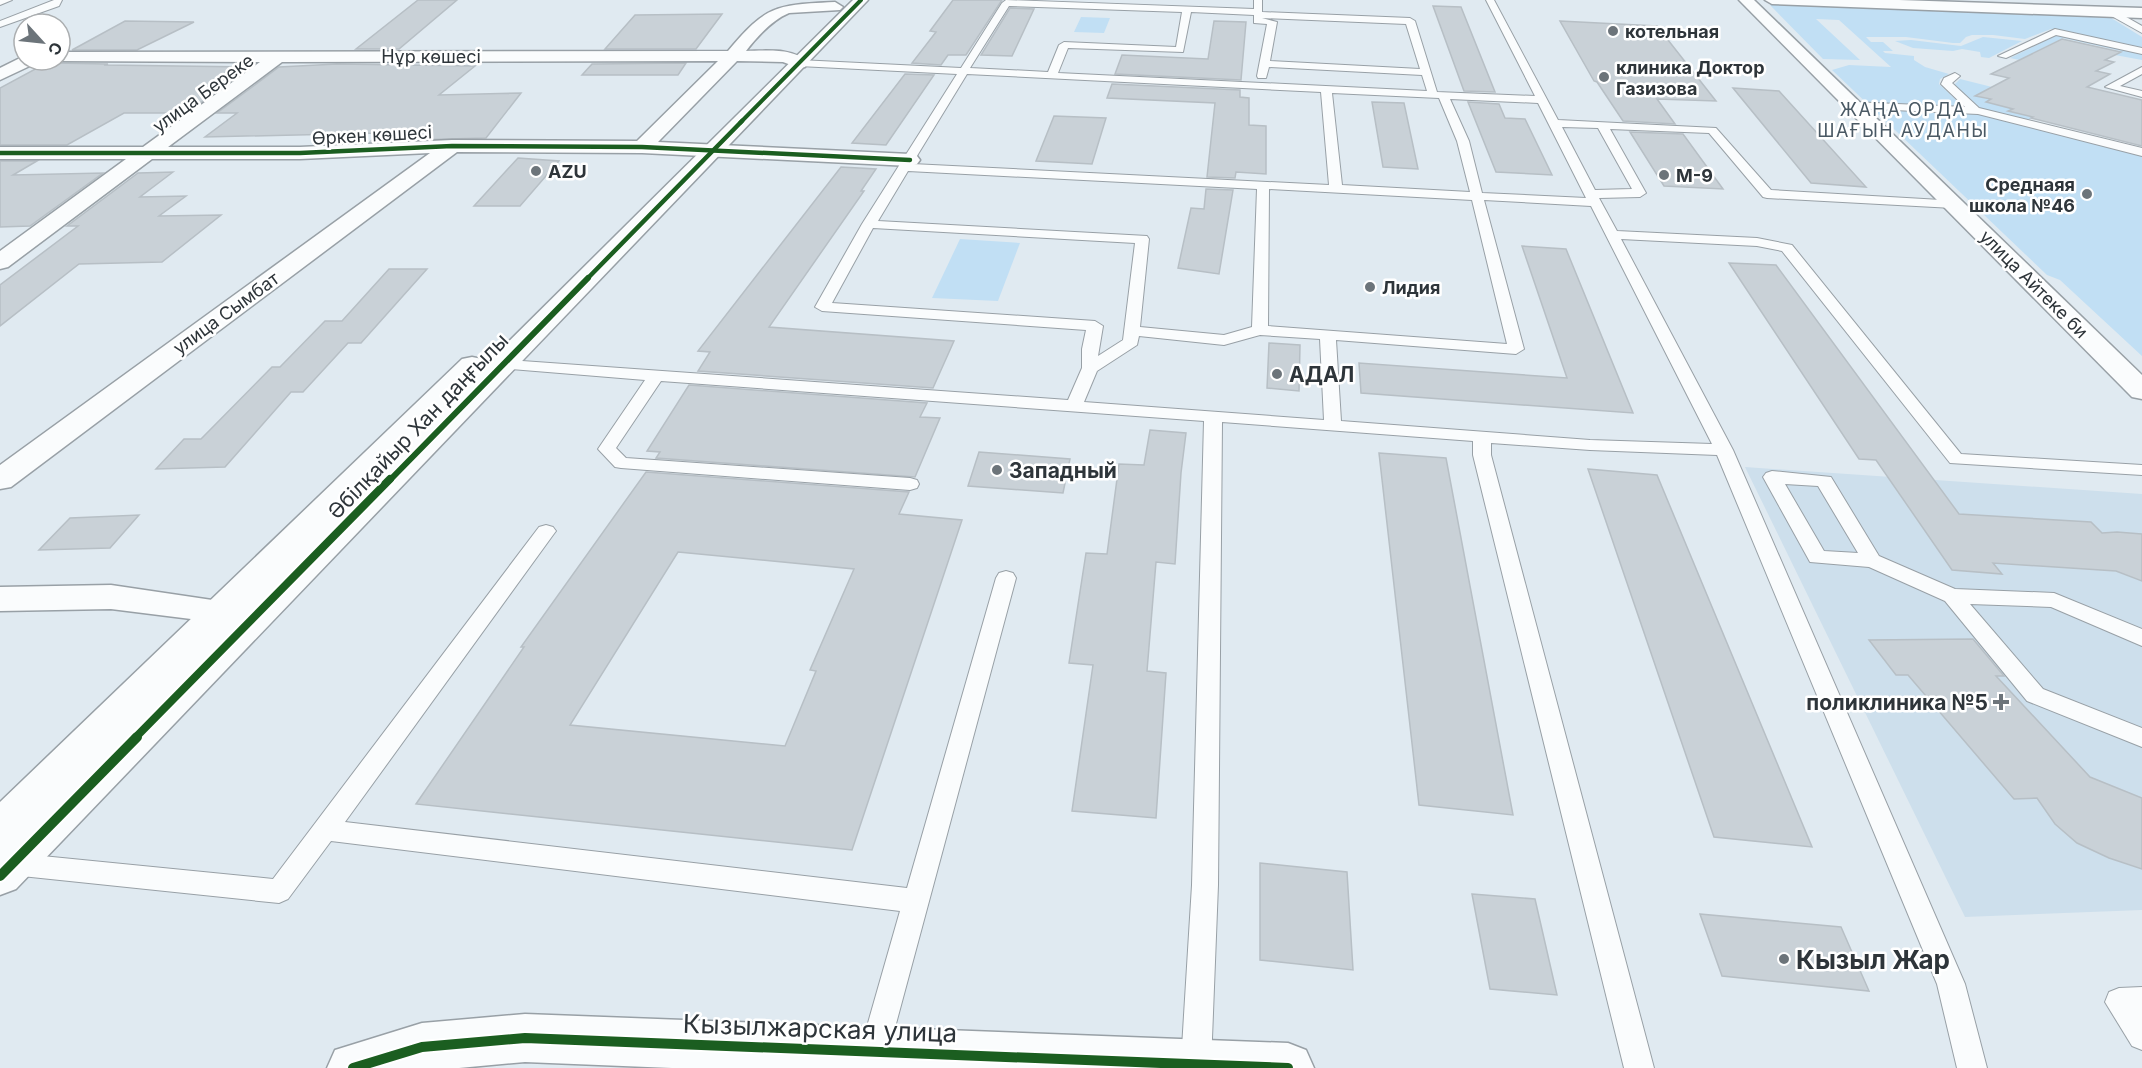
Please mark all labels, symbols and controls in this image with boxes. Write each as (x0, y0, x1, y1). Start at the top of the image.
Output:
north arrow (12, 12, 72, 72)
place label: котельная (1625, 21, 1719, 42)
marker: котельная (1606, 24, 1620, 38)
text: С (44, 39, 67, 59)
street label: Нұр көшесі (381, 46, 481, 67)
street label: улица Береке (148, 49, 258, 137)
place label: клиника Доктор Газизова (1616, 57, 1764, 99)
marker: клиника Доктор Газизова (1597, 70, 1611, 84)
district label: ЖАҢА ОРДА ШАҒЫН АУДАНЫ (1817, 99, 1989, 141)
street label: Өркен көшесі (311, 121, 433, 149)
place label: AZU (548, 161, 587, 182)
marker: AZU (529, 164, 543, 178)
place label: M-9 (1676, 165, 1713, 186)
marker: M-9 (1657, 168, 1671, 182)
place label: Среднаяя школа №46 (1969, 174, 2075, 216)
marker: Среднаяя школа №46 (2080, 187, 2094, 201)
street label: улица Айтеке би (1976, 226, 2092, 342)
street label: улица Сымбат (169, 267, 283, 358)
place label: Лидия (1382, 277, 1440, 298)
marker: Лидия (1363, 280, 1377, 294)
street label: Әбілқайыр Хан даңғылы (323, 328, 513, 524)
place label: АДАЛ (1289, 362, 1354, 387)
marker: АДАЛ (1270, 367, 1284, 381)
place label: Западный (1009, 458, 1117, 483)
marker: Западный (990, 463, 1004, 477)
place label: поликлиника №5 (1806, 690, 1988, 715)
marker: поликлиника №5 (1992, 693, 2010, 711)
place label: Кызыл Жар (1796, 944, 1950, 975)
marker: Кызыл Жар (1777, 952, 1791, 966)
street label: Кызылжарская улица (682, 1008, 958, 1048)

